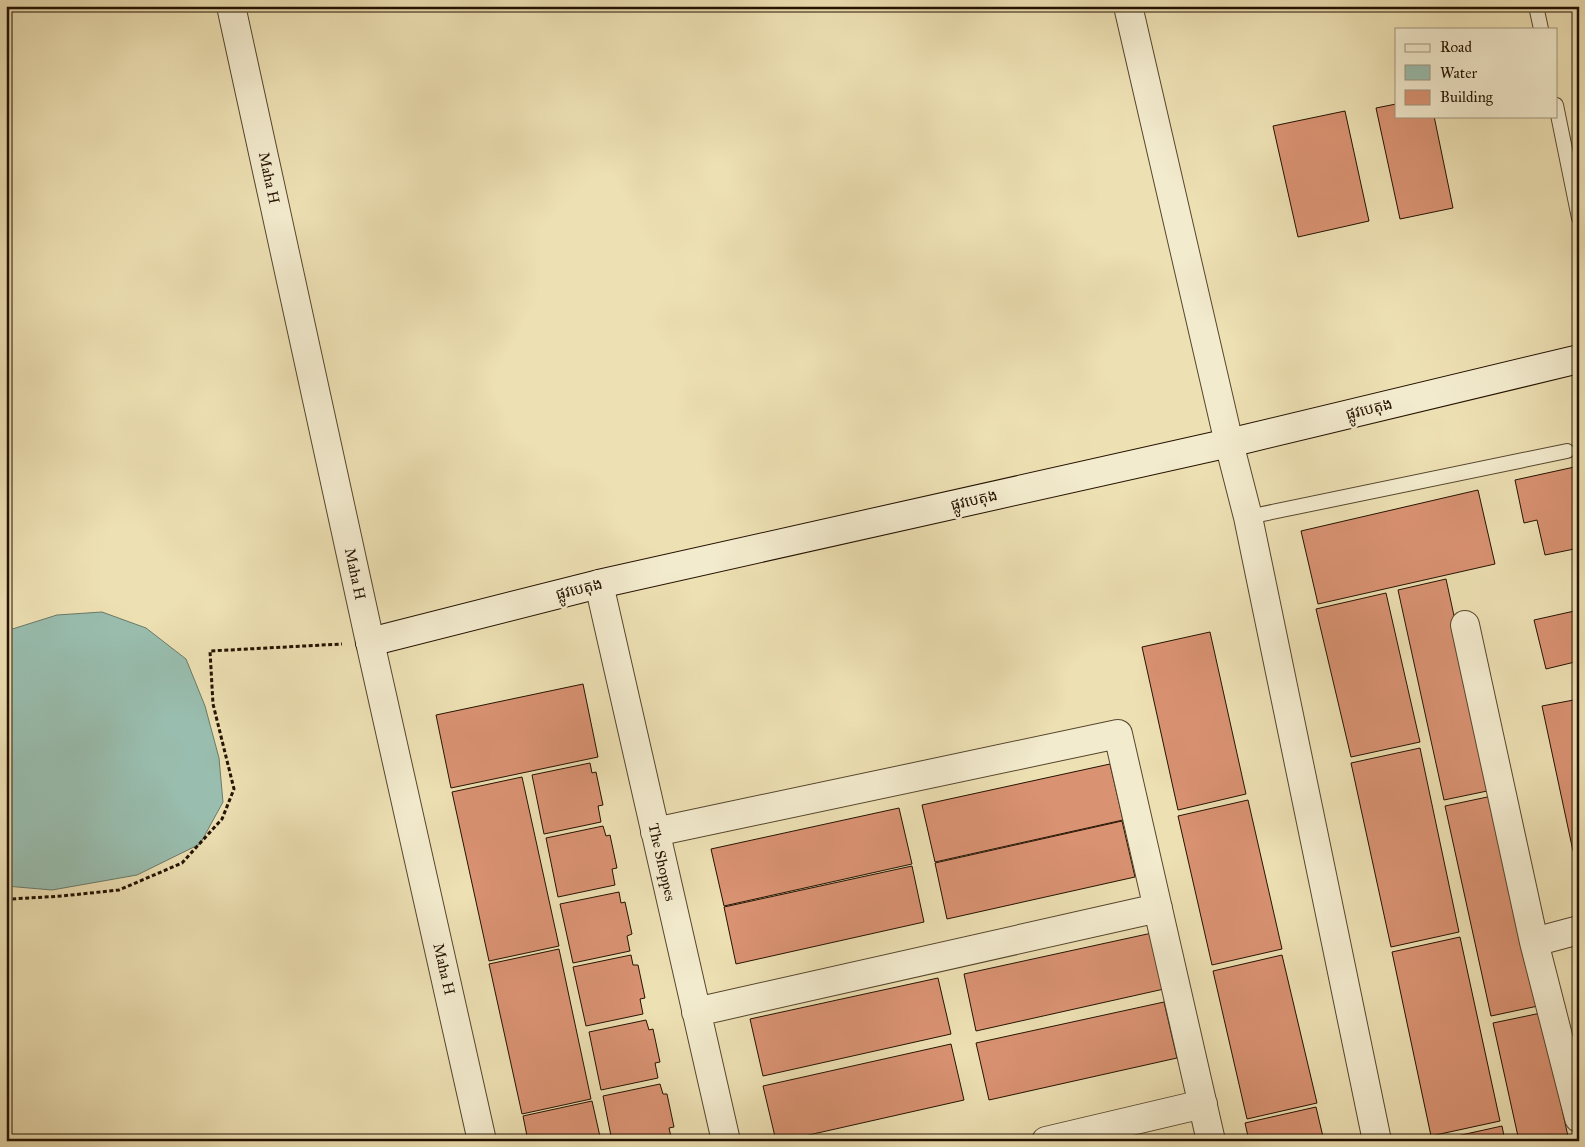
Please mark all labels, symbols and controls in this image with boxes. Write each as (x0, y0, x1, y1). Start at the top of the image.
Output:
legend (1395, 28, 1558, 118)
text: Road (1440, 38, 1472, 56)
text: Water (1440, 64, 1477, 82)
text: Building (1440, 88, 1494, 106)
street label: Maha H (255, 150, 283, 206)
street label: ផ្លូវបេតុង (1344, 395, 1395, 428)
street label: ផ្លូវបេតុង (949, 486, 1000, 518)
street label: Maha H (341, 546, 369, 602)
street label: ផ្លូវបេតុង (554, 575, 605, 608)
street label: The Shoppes (644, 821, 680, 903)
street label: Maha H (429, 941, 459, 997)

